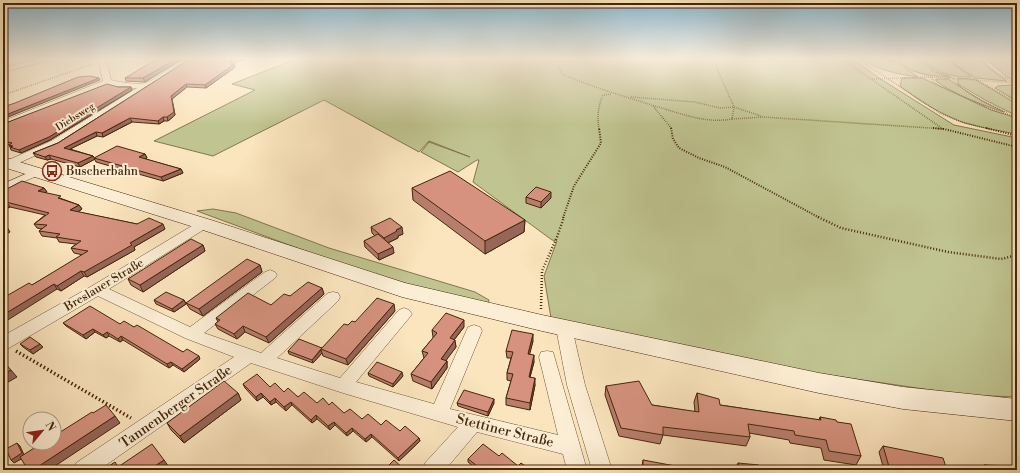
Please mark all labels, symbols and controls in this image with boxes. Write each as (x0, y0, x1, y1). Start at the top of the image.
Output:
street label: Diebsweg (53, 100, 97, 134)
bus stop icon: Buscherbahn (41, 160, 63, 182)
place label: Buscherbahn (65, 164, 138, 179)
street label: Breslauer Straße (61, 255, 147, 315)
street label: Tannenberger Straße (116, 361, 236, 453)
street label: Stettiner Straße (454, 410, 556, 452)
north arrow (22, 411, 62, 451)
text: N (42, 419, 58, 434)

